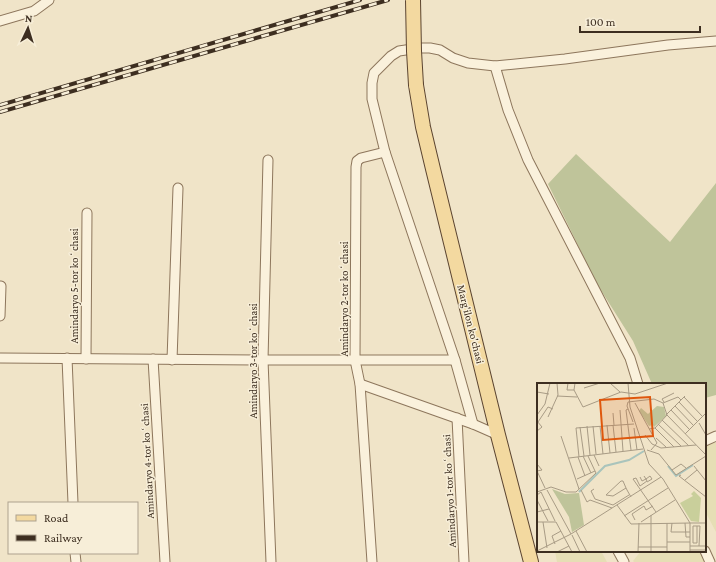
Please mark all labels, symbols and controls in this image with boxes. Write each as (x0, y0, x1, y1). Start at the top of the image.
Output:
north arrow (8, 8, 48, 48)
scale bar (580, 8, 700, 34)
text: N (25, 12, 33, 24)
text: 100 m (586, 15, 616, 29)
street label: Amindaryo 5-tor koʻchasi (68, 228, 81, 344)
street label: Amindaryo 2-tor koʻchasi (338, 241, 351, 357)
street label: Marg'ilon ko'chasi (454, 283, 487, 365)
street label: Amindaryo 3-tor koʻchasi (247, 303, 260, 419)
inset map (537, 383, 706, 552)
street label: Amindaryo 4-tor koʻchasi (138, 403, 157, 519)
street label: Amindaryo 1-tor koʻchasi (440, 434, 459, 548)
legend (8, 502, 138, 554)
text: Road (44, 511, 69, 525)
text: Railway (44, 531, 83, 545)

